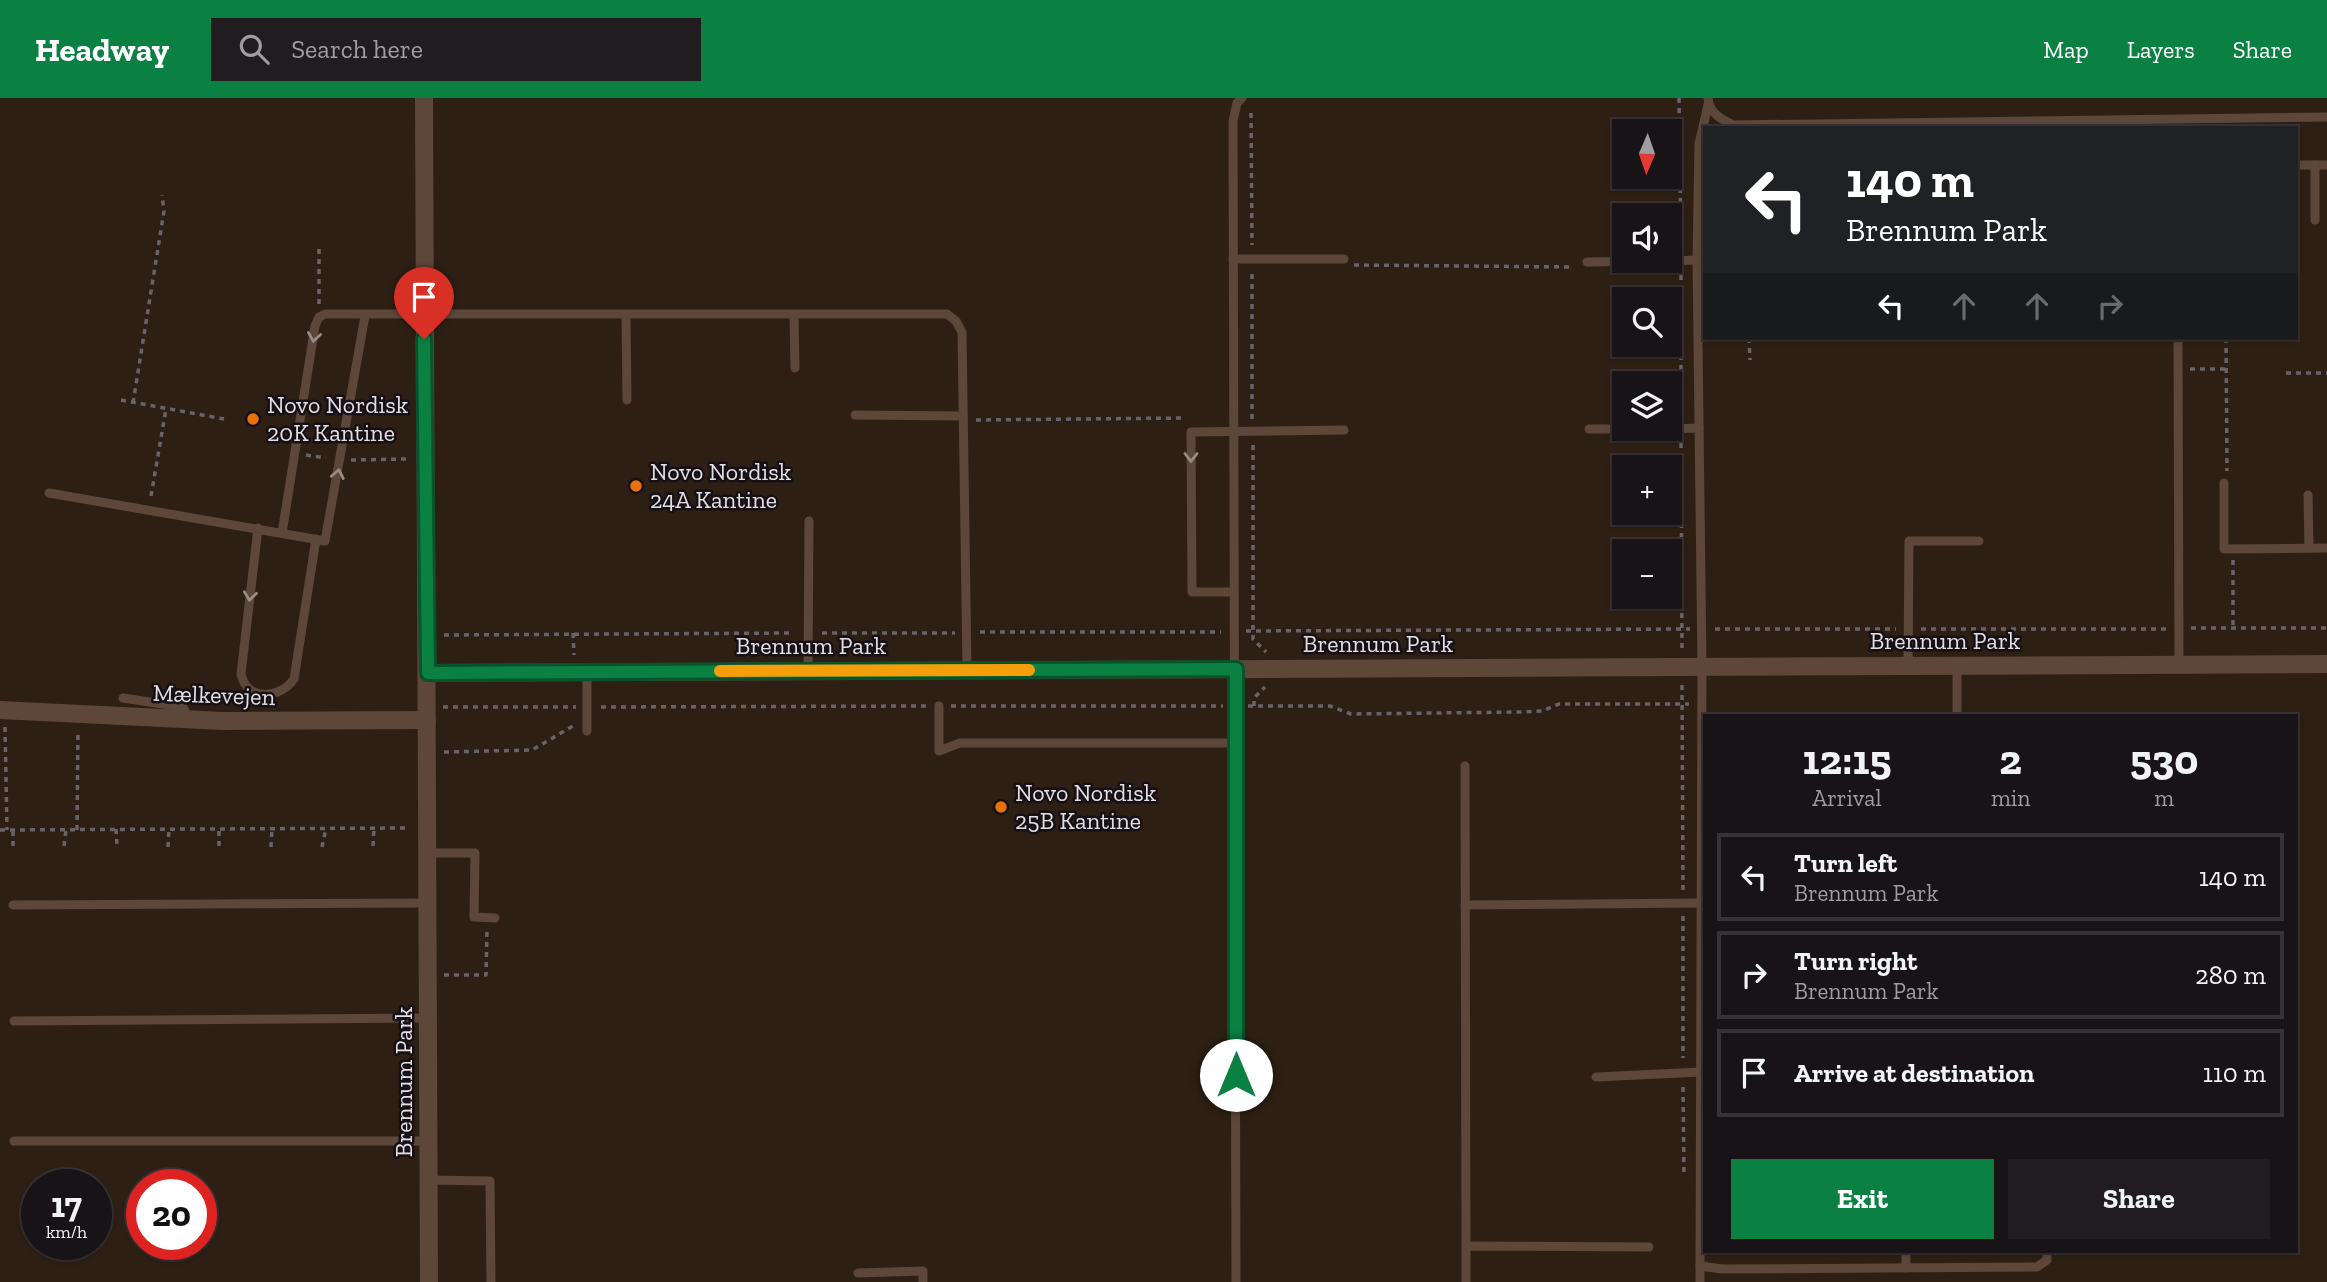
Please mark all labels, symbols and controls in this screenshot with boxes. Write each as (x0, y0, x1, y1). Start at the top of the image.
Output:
search box (211, 18, 701, 81)
text: Headway (35, 30, 169, 69)
icon: search (235, 30, 273, 68)
text: Search here (291, 33, 423, 65)
text: Map (2043, 35, 2089, 64)
text: Layers (2127, 35, 2195, 64)
text: Share (2233, 35, 2292, 64)
north arrow (1612, 119, 1682, 189)
map controls (1612, 119, 1682, 609)
text: 140 m (1846, 151, 1974, 210)
icon: left (1731, 154, 1822, 245)
button: sound (1612, 203, 1682, 273)
text: Brennum Park (1846, 211, 2047, 249)
pin (394, 267, 454, 339)
icon: arrive (405, 278, 443, 316)
button: search (1612, 287, 1682, 357)
icon: left (1872, 287, 1910, 325)
icon: ahead (1945, 287, 1983, 325)
icon: ahead (2018, 287, 2056, 325)
icon: right (2091, 287, 2129, 325)
one-way arrow (307, 331, 322, 343)
button: layers (1612, 371, 1682, 441)
place label: Novo Nordisk 20K Kantine (267, 390, 409, 447)
marker: Novo Nordisk 20K Kantine (245, 411, 261, 427)
one-way arrow (1183, 452, 1199, 463)
button: + (1612, 455, 1682, 525)
place label: Novo Nordisk 24A Kantine (650, 457, 792, 514)
one-way arrow (330, 468, 345, 480)
marker: Novo Nordisk 24A Kantine (628, 478, 644, 494)
button: − (1612, 539, 1682, 609)
one-way arrow (243, 590, 258, 602)
street label: Brennum Park (1870, 626, 2021, 655)
street label: Brennum Park (1303, 629, 1454, 658)
street label: Brennum Park (736, 631, 887, 660)
street label: Mælkevejen (152, 678, 276, 711)
text: 12:15 (1803, 734, 1891, 785)
text: 2 (1999, 734, 2022, 785)
text: 530 (2130, 734, 2198, 785)
place label: Novo Nordisk 25B Kantine (1015, 778, 1157, 835)
text: Arrival (1812, 784, 1882, 812)
text: min (1991, 784, 2030, 812)
text: m (2154, 784, 2174, 812)
marker: Novo Nordisk 25B Kantine (993, 799, 1009, 815)
text: Turn left (1794, 847, 1897, 879)
icon: left (1735, 858, 1773, 896)
text: 140 m (2199, 861, 2266, 893)
text: Brennum Park (1794, 879, 1938, 907)
text: Turn right (1794, 945, 1917, 977)
icon: right (1735, 956, 1773, 994)
text: 280 m (2195, 959, 2266, 991)
text: Brennum Park (1794, 977, 1938, 1005)
street label: Brennum Park (389, 1006, 418, 1157)
position arrow (1199, 1038, 1273, 1112)
icon: arrive (1735, 1054, 1773, 1092)
text: Arrive at destination (1794, 1057, 2034, 1089)
text: 110 m (2203, 1057, 2266, 1089)
button: Exit (1731, 1159, 1994, 1239)
button: Share (2008, 1159, 2270, 1239)
speed limit sign: 20 (126, 1169, 217, 1260)
text: 17 (51, 1184, 82, 1226)
text: km/h (46, 1221, 87, 1243)

